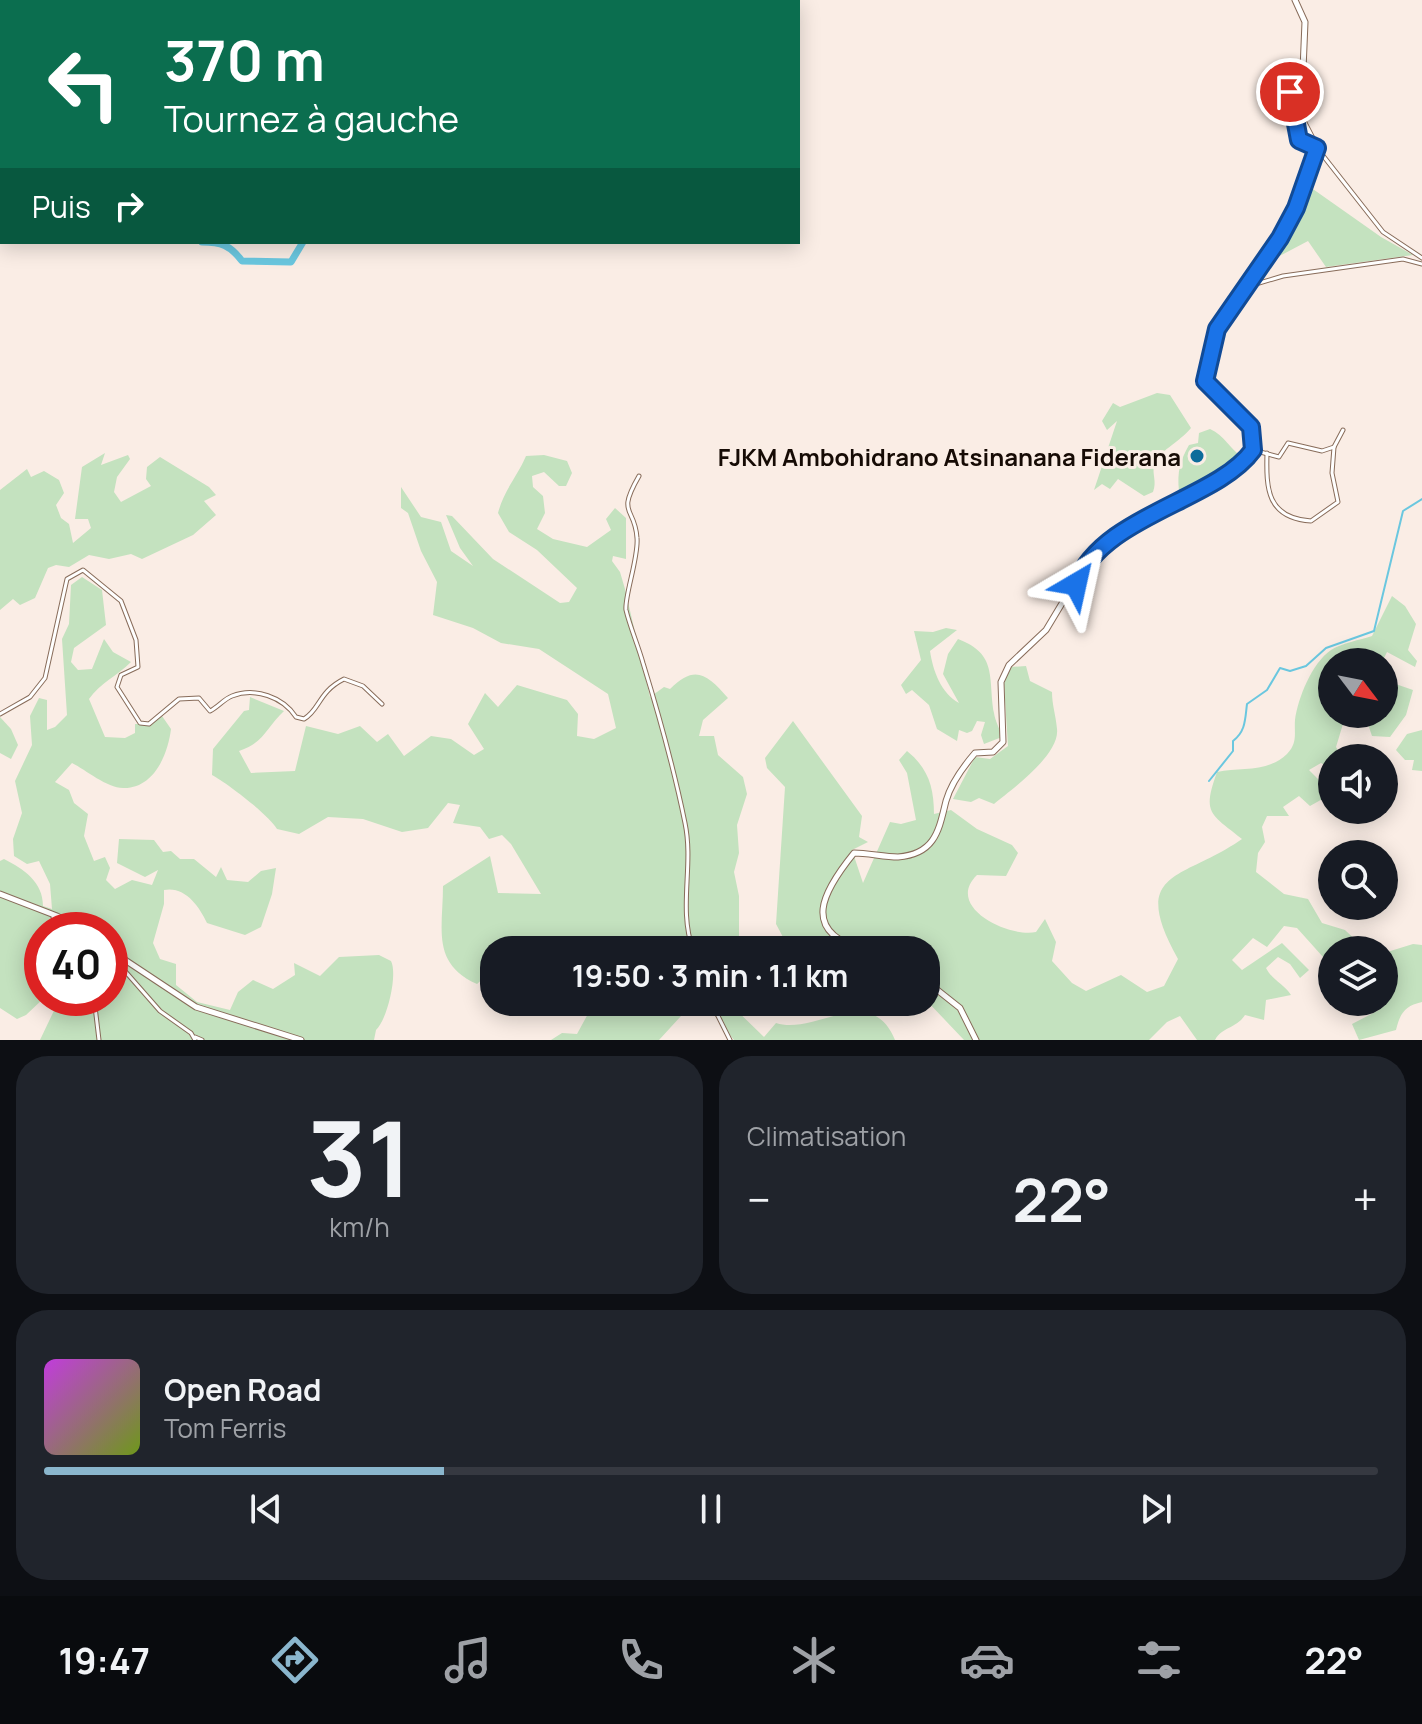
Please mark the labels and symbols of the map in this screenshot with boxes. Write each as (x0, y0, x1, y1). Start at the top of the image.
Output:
pin (1256, 58, 1324, 126)
place label: FJKM Ambohidrano Atsinanana Fiderana (718, 440, 1181, 473)
marker: FJKM Ambohidrano Atsinanana Fiderana (1188, 447, 1206, 465)
position arrow (1034, 542, 1118, 626)
north arrow (1318, 648, 1398, 728)
speed limit sign: 40 (24, 912, 128, 1016)

